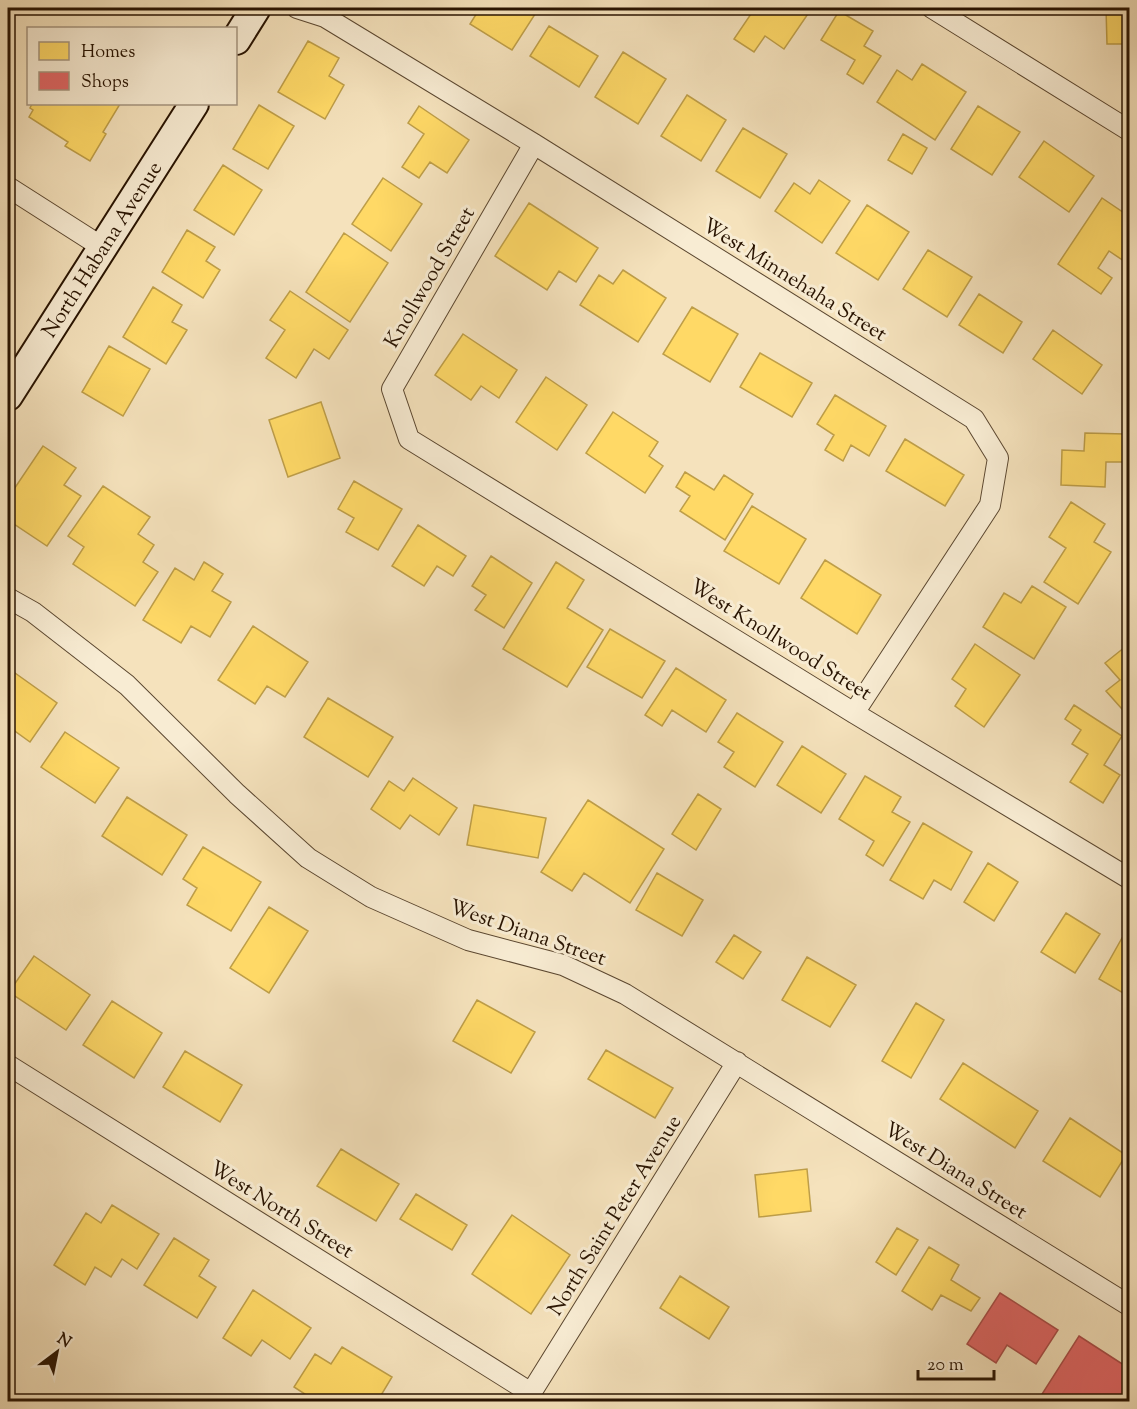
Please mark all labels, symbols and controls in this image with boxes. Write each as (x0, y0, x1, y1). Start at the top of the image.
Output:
legend (27, 27, 237, 105)
text: Homes (81, 40, 135, 66)
text: Shops (81, 70, 129, 96)
street label: North Habana Avenue (36, 156, 171, 344)
street label: Knollwood Street (378, 202, 483, 354)
street label: West Minnehaha Street (696, 211, 892, 350)
street label: West Knollwood Street (683, 572, 877, 709)
street label: West Diana Street (445, 893, 610, 975)
street label: North Saint Peter Avenue (542, 1110, 690, 1322)
street label: West Diana Street (877, 1116, 1032, 1228)
street label: West North Street (203, 1154, 359, 1267)
north arrow (27, 1322, 87, 1382)
text: N (52, 1328, 75, 1355)
scale bar (918, 1343, 994, 1381)
text: 20 m (927, 1353, 964, 1379)

